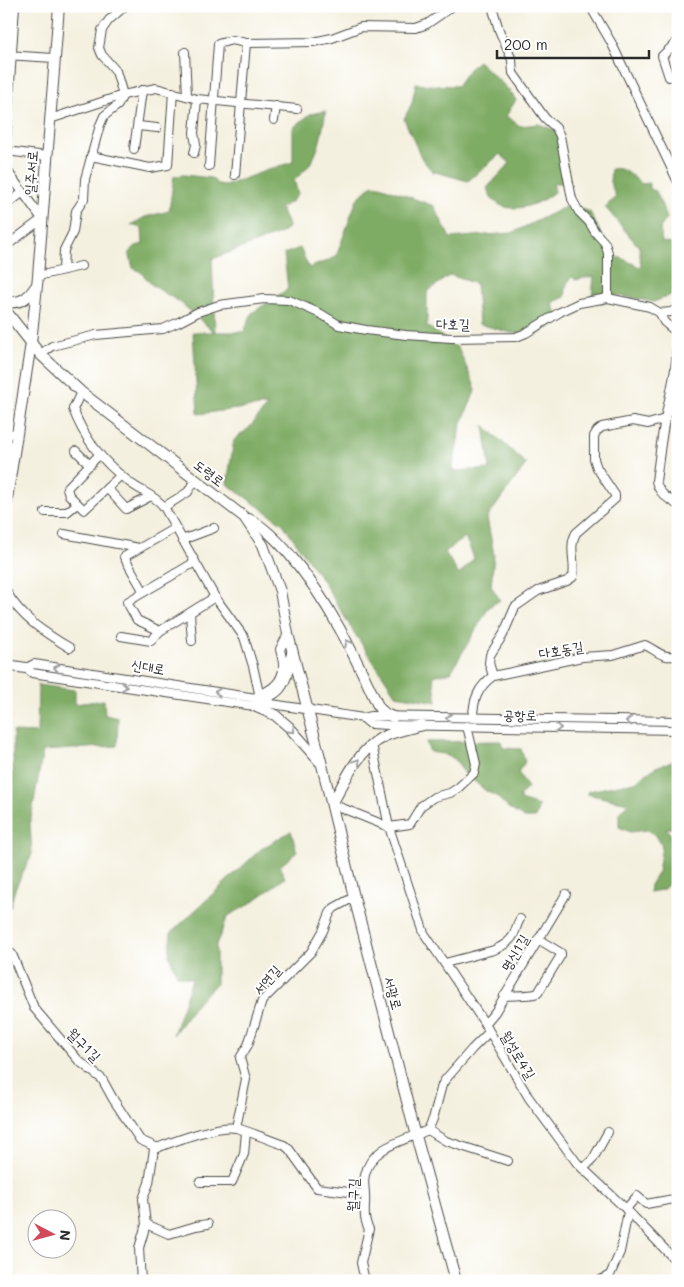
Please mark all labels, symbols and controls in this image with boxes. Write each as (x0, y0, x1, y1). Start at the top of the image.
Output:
scale bar (497, 28, 649, 60)
text: 200 m (504, 34, 548, 54)
street label: 일주서로 (19, 150, 42, 196)
street label: 다호길 (436, 314, 471, 333)
street label: 도령로 (190, 455, 229, 490)
street label: 다호동길 (537, 636, 585, 663)
one-way arrow (344, 640, 354, 649)
street label: 신대로 (130, 654, 166, 679)
one-way arrow (53, 663, 62, 673)
one-way arrow (120, 681, 128, 692)
one-way arrow (213, 687, 221, 698)
street label: 공항로 (503, 705, 537, 724)
one-way arrow (445, 713, 452, 723)
one-way arrow (625, 715, 633, 726)
one-way arrow (555, 723, 563, 733)
one-way arrow (287, 724, 296, 733)
one-way arrow (351, 759, 360, 768)
street label: 명신1길 (496, 930, 533, 975)
street label: 서연길 (248, 960, 285, 999)
street label: 서광로 (380, 974, 407, 1012)
street label: 월구1길 (63, 1024, 106, 1066)
street label: 월성로4길 (497, 1027, 541, 1083)
street label: 월구길 (342, 1177, 363, 1212)
north arrow (28, 1210, 78, 1260)
text: N (55, 1229, 75, 1242)

